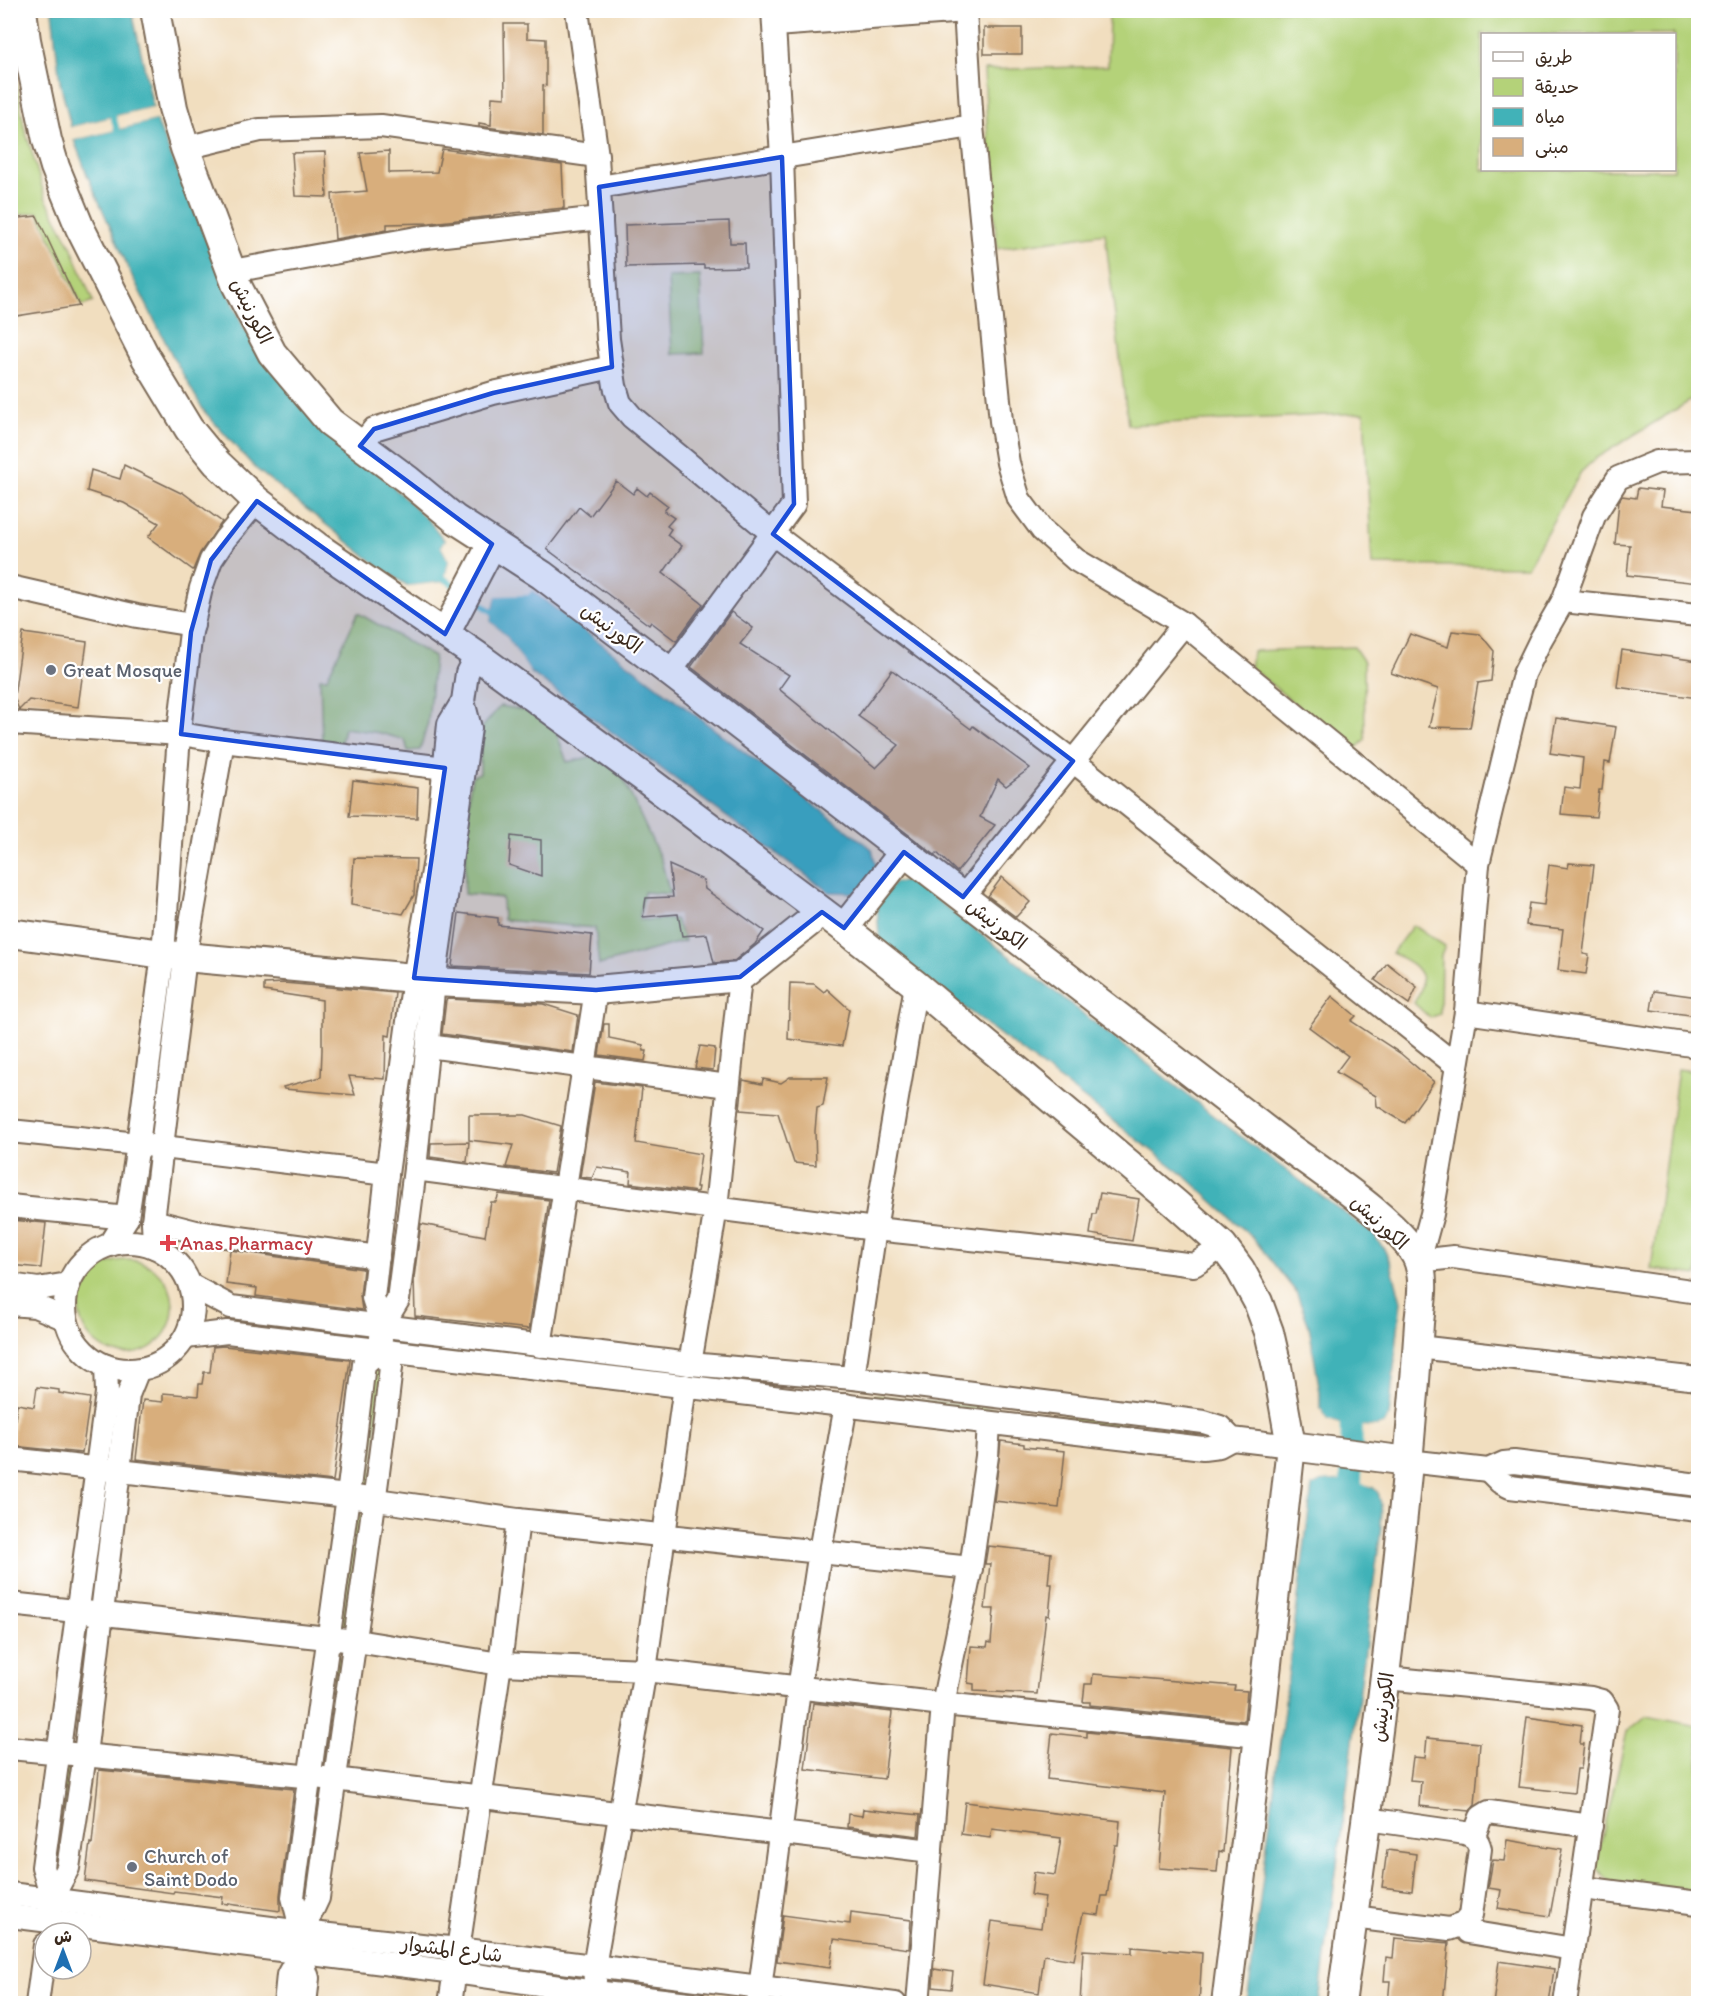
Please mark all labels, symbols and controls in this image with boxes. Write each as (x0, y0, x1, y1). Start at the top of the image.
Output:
legend (1481, 33, 1676, 171)
text: طريق (1535, 46, 1573, 68)
text: حديقة (1535, 76, 1579, 98)
text: مياه (1535, 106, 1565, 128)
text: مبنى (1535, 136, 1569, 158)
street label: الكورنيش (226, 274, 278, 348)
street label: الكورنيش (577, 597, 647, 659)
place label: Great Mosque (63, 658, 182, 682)
marker: Great Mosque (44, 663, 58, 677)
street label: الكورنيش (962, 893, 1032, 955)
street label: الكورنيش (1346, 1189, 1414, 1255)
place label: Anas Pharmacy (180, 1231, 314, 1255)
marker: Anas Pharmacy (161, 1236, 175, 1250)
street label: الكورنيش (1365, 1671, 1399, 1743)
place label: Church of Saint Dodo (144, 1844, 238, 1891)
marker: Church of Saint Dodo (125, 1860, 139, 1874)
north arrow (33, 1921, 93, 1981)
text: ش (54, 1927, 72, 1946)
street label: شارع المشوار (398, 1931, 504, 1969)

